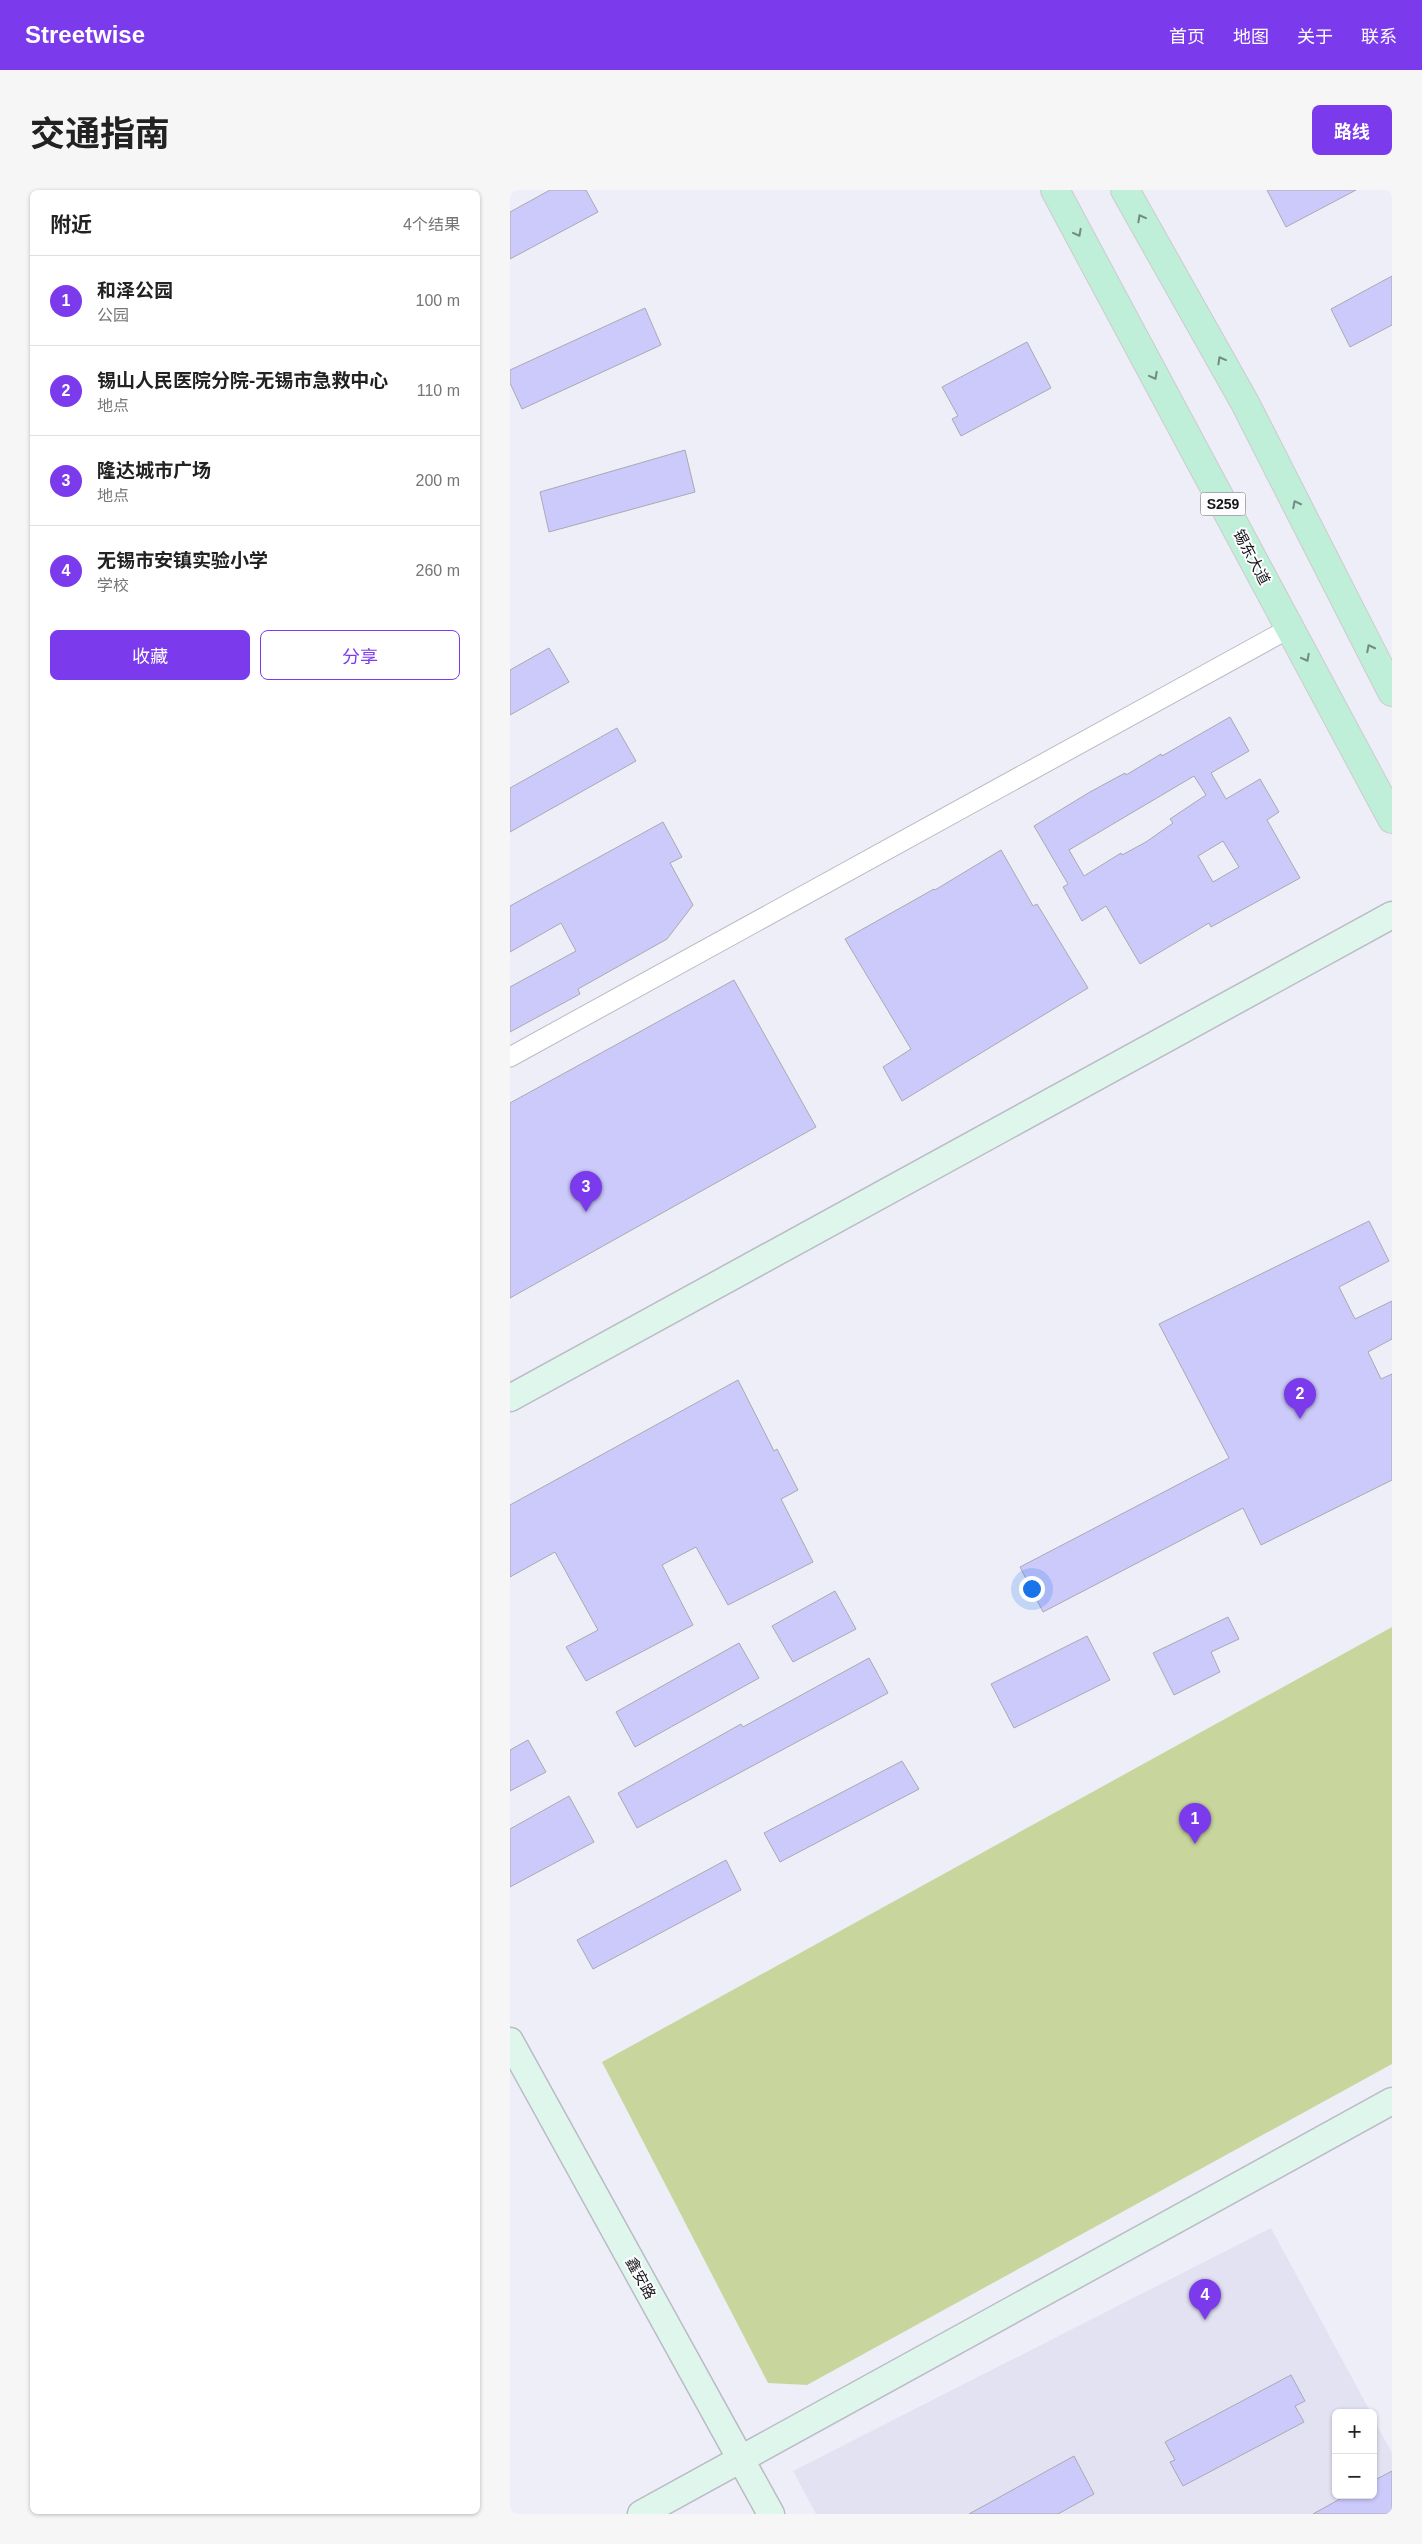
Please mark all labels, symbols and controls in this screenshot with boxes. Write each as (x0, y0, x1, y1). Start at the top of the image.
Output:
text: Streetwise (25, 21, 145, 48)
text: 首页 (1169, 27, 1205, 47)
text: 地图 (1233, 27, 1269, 47)
text: 关于 (1297, 27, 1333, 47)
text: 联系 (1361, 27, 1397, 47)
button: 路线 (1312, 105, 1392, 155)
text: 交通指南 (30, 114, 170, 153)
text: 附近 (50, 213, 92, 236)
one-way arrow (1137, 215, 1147, 224)
text: 4个结果 (403, 216, 460, 233)
one-way arrow (1071, 228, 1081, 237)
text: 和泽公园 (97, 280, 173, 301)
text: 1 (62, 292, 70, 309)
text: 100 m (416, 292, 460, 309)
text: 公园 (97, 307, 129, 324)
one-way arrow (1217, 356, 1227, 365)
text: 锡山人民医院分院-无锡市急救中心 (97, 370, 388, 391)
one-way arrow (1148, 371, 1158, 380)
text: 2 (62, 382, 70, 399)
text: 110 m (417, 382, 460, 399)
text: 地点 (97, 397, 129, 414)
text: 隆达城市广场 (97, 460, 211, 481)
text: 3 (62, 472, 70, 489)
text: 200 m (416, 472, 460, 489)
text: 地点 (97, 487, 129, 504)
road number: S259 (1200, 492, 1246, 516)
one-way arrow (1292, 500, 1302, 509)
street label: 锡东大道 (1230, 527, 1274, 587)
text: 无锡市安镇实验小学 (97, 550, 268, 571)
text: 4 (62, 562, 70, 579)
text: 260 m (416, 562, 460, 579)
text: 学校 (97, 577, 129, 594)
button: 收藏 (50, 630, 250, 680)
button: 分享 (260, 630, 460, 680)
one-way arrow (1366, 645, 1376, 654)
one-way arrow (1300, 653, 1310, 662)
pin: 3 (570, 1171, 602, 1212)
pin: 2 (1284, 1378, 1316, 1419)
your location (1019, 1576, 1045, 1602)
pin: 1 (1179, 1803, 1211, 1844)
street label: 鑫安路 (623, 2254, 659, 2302)
pin: 4 (1189, 2279, 1221, 2320)
map controls (1332, 2409, 1377, 2499)
button: + (1332, 2409, 1377, 2454)
button: − (1332, 2454, 1377, 2499)

